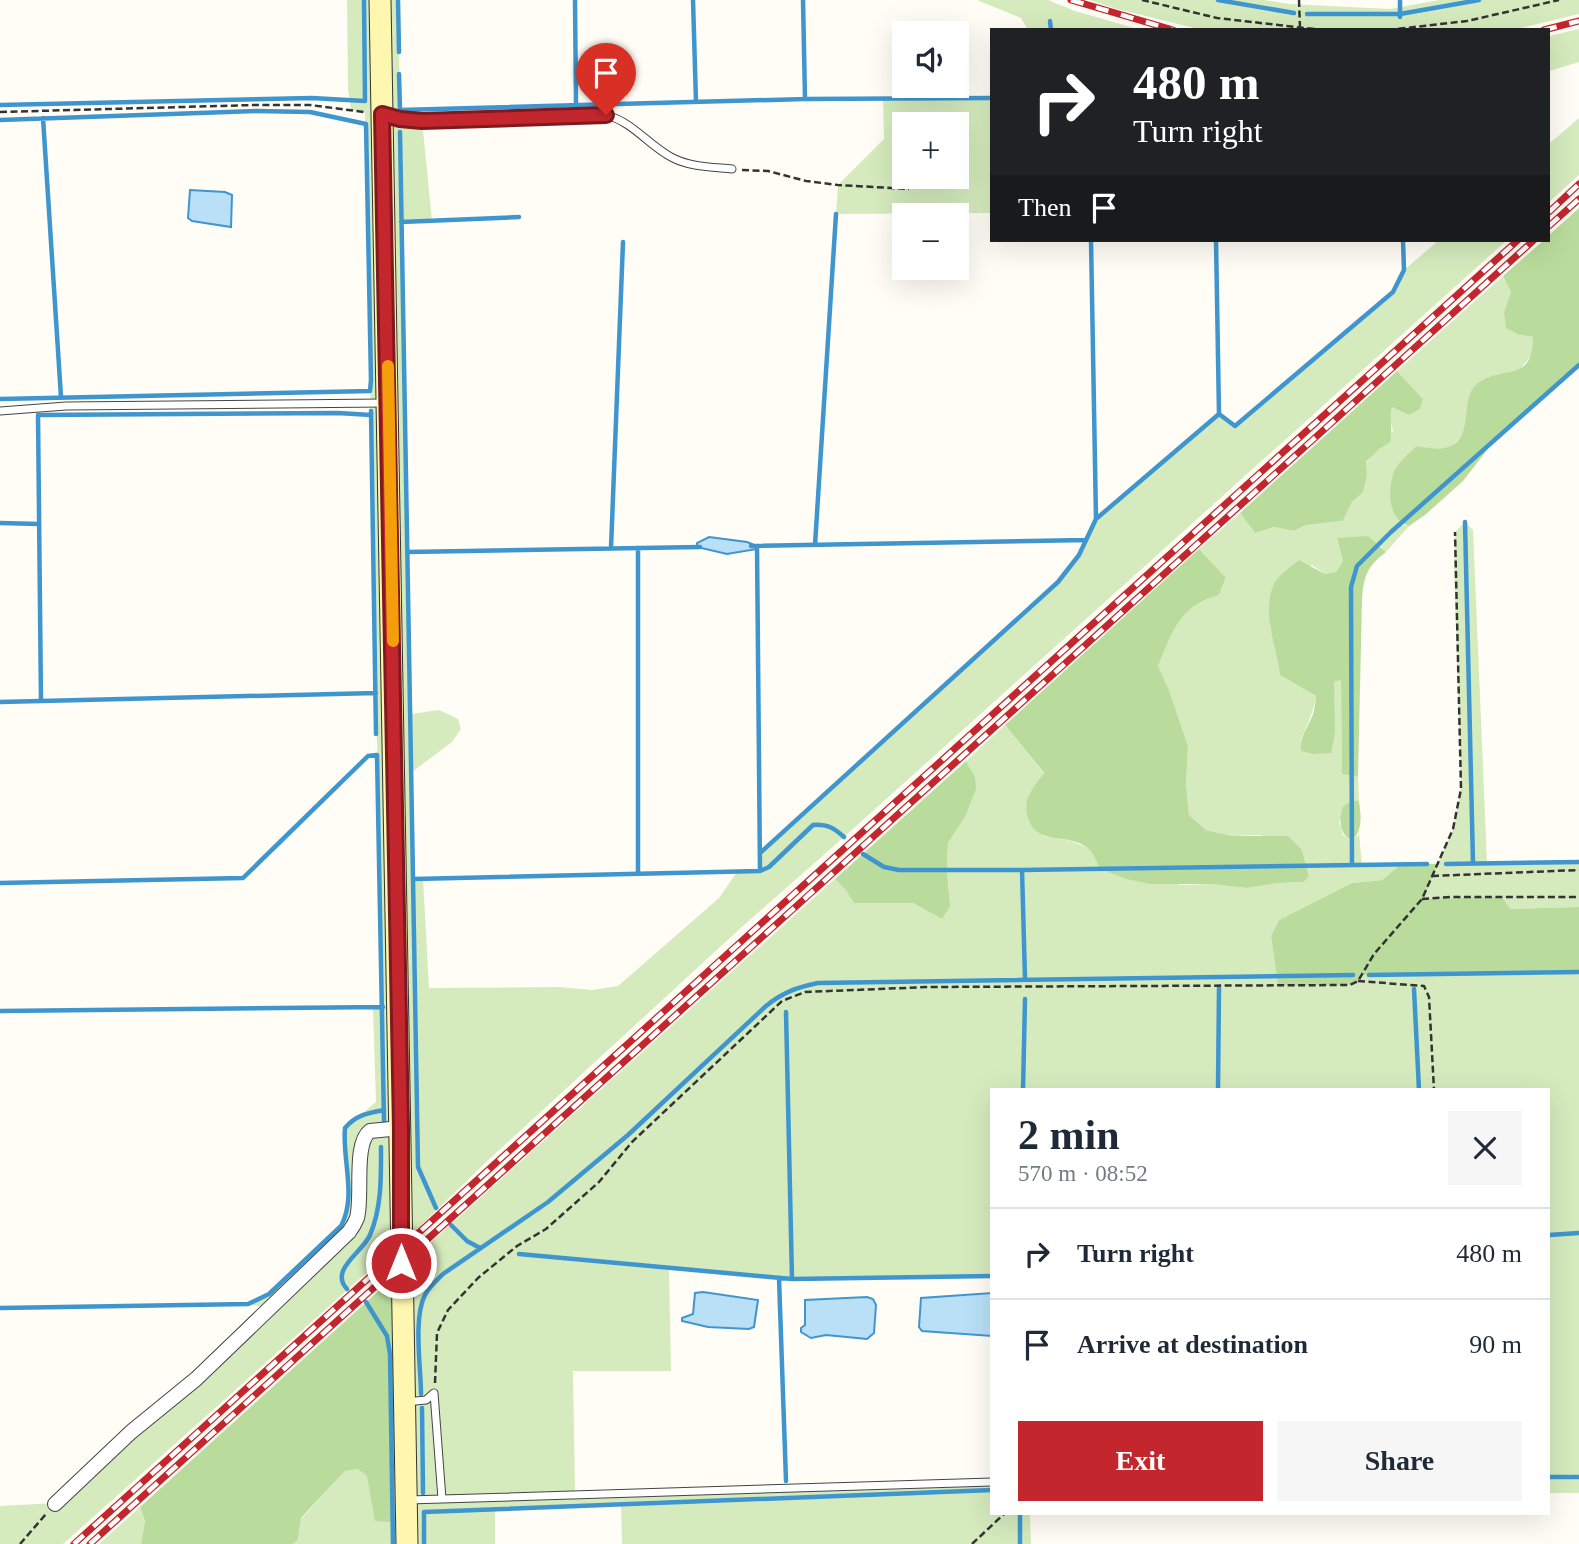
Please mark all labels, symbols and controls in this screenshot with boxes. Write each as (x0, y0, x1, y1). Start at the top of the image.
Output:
map controls (892, 21, 969, 280)
button: sound (892, 21, 969, 98)
pin (576, 43, 636, 115)
icon: arrive (587, 54, 625, 92)
text: 480 m (1133, 55, 1260, 110)
icon: right (1018, 56, 1109, 147)
button: + (892, 112, 969, 189)
text: Turn right (1133, 113, 1263, 149)
icon: arrive (1085, 189, 1123, 227)
text: Then (1018, 193, 1071, 222)
button: − (892, 203, 969, 280)
button: close (1448, 1111, 1522, 1185)
text: 2 min (1018, 1112, 1120, 1158)
text: 570 m · 08:52 (1018, 1161, 1148, 1186)
position arrow (364, 1226, 438, 1300)
icon: right (1018, 1235, 1056, 1273)
text: Turn right (1077, 1239, 1194, 1268)
text: 480 m (1456, 1239, 1522, 1268)
icon: arrive (1018, 1326, 1056, 1364)
text: Arrive at destination (1077, 1330, 1308, 1359)
text: 90 m (1469, 1330, 1522, 1359)
button: Exit (1018, 1421, 1263, 1501)
button: Share (1277, 1421, 1522, 1501)

